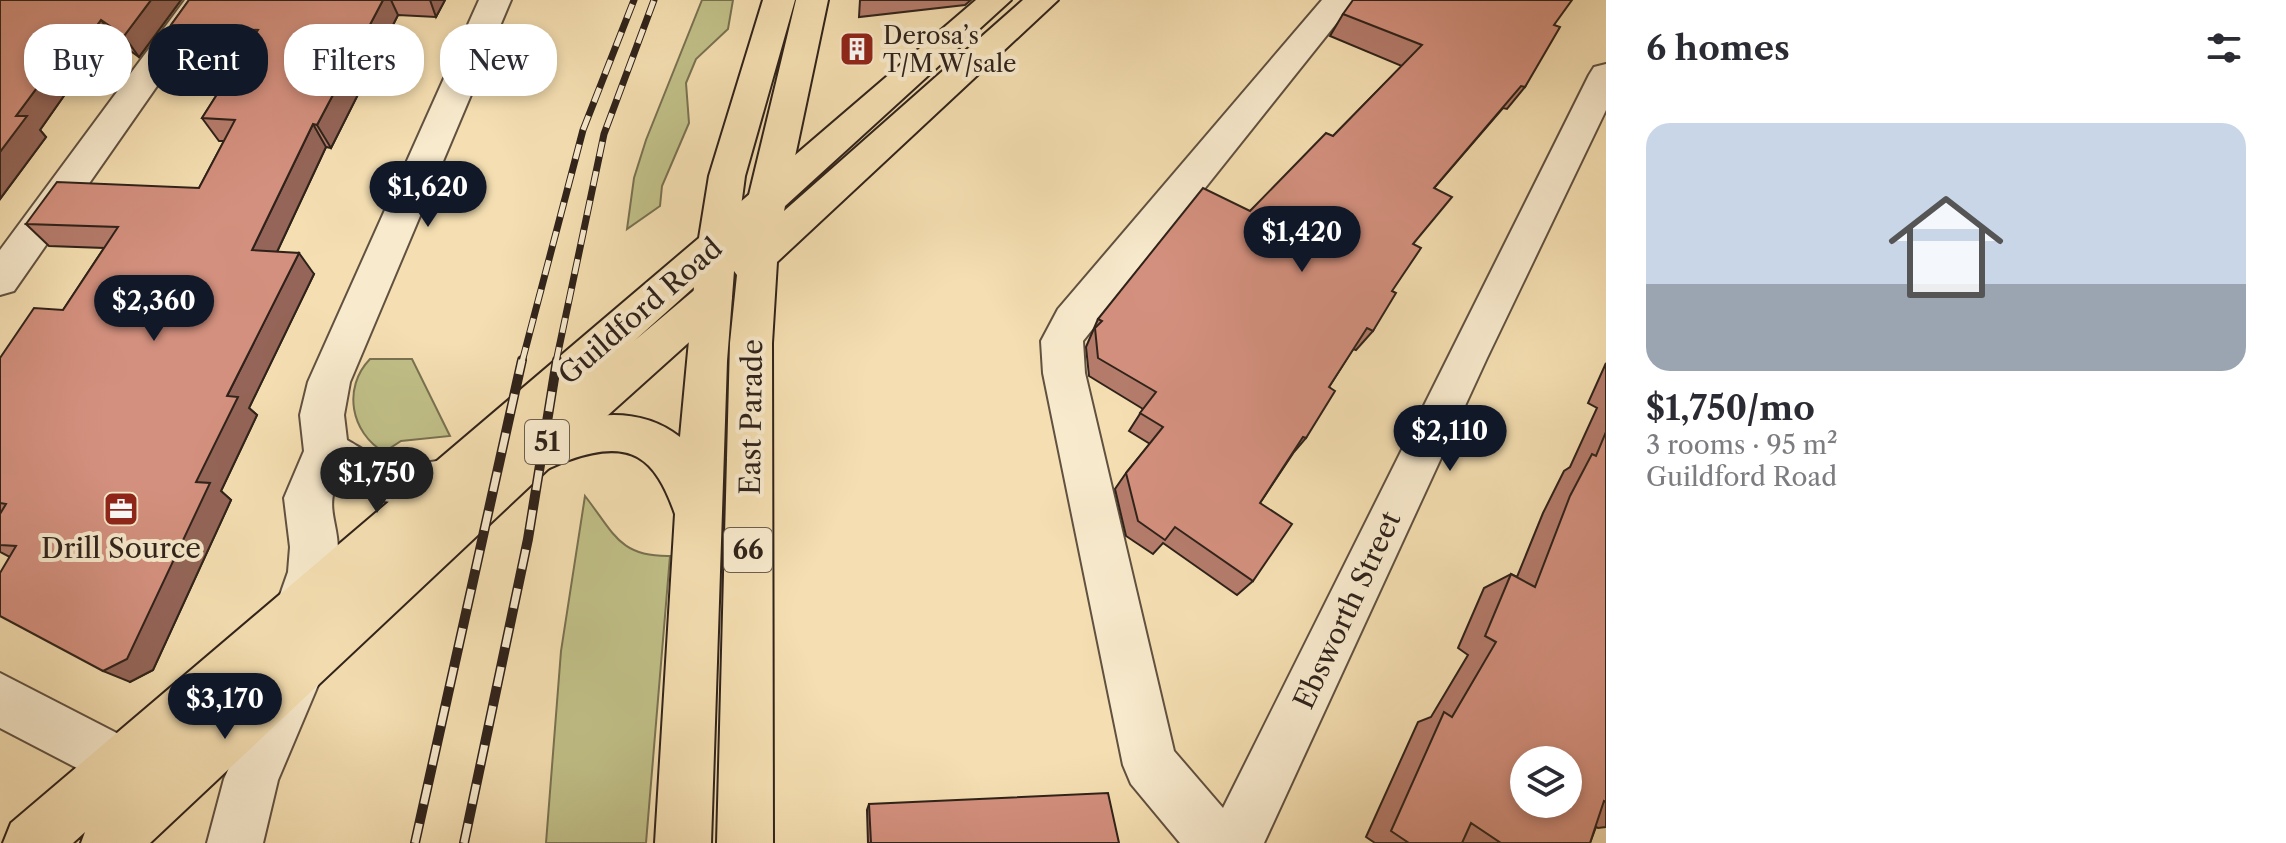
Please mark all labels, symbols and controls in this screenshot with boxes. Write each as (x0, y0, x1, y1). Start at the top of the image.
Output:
place label: Derosa’s T/M W/sale (883, 21, 1016, 78)
chip: Buy (24, 24, 132, 96)
chip: Rent (148, 24, 268, 96)
chip: Filters (284, 24, 424, 96)
chip: New (440, 24, 557, 96)
icon: filters (2202, 26, 2246, 70)
text: 6 homes (1646, 27, 1790, 69)
building icon: Derosa’s T/M W/sale (838, 30, 876, 68)
pin: $1,620 (363, 161, 493, 229)
text: $1,620 (388, 171, 468, 203)
icon: home (1874, 175, 2018, 319)
pin: $1,420 (1237, 206, 1367, 274)
text: $1,420 (1262, 216, 1342, 248)
street label: Guildford Road (551, 231, 729, 391)
pin: $2,360 (89, 275, 219, 343)
text: $2,360 (112, 285, 196, 317)
street label: East Parade (733, 339, 769, 495)
text: $1,750/mo (1646, 387, 1815, 429)
pin: $2,110 (1385, 405, 1515, 473)
text: $2,110 (1412, 415, 1488, 447)
road number: 51 (525, 420, 569, 464)
text: 3 rooms · 95 m² (1646, 429, 1838, 461)
pin: $1,750 (312, 447, 442, 515)
text: $1,750 (338, 457, 416, 489)
text: Guildford Road (1646, 461, 1837, 493)
office icon: Drill Source (102, 490, 140, 528)
street label: Ebsworth Street (1286, 506, 1408, 714)
road number: 66 (724, 528, 772, 572)
place label: Drill Source (41, 531, 201, 565)
pin: $3,170 (160, 673, 290, 741)
text: $3,170 (186, 683, 264, 715)
map controls (1510, 746, 1582, 818)
button: layers (1510, 746, 1582, 818)

